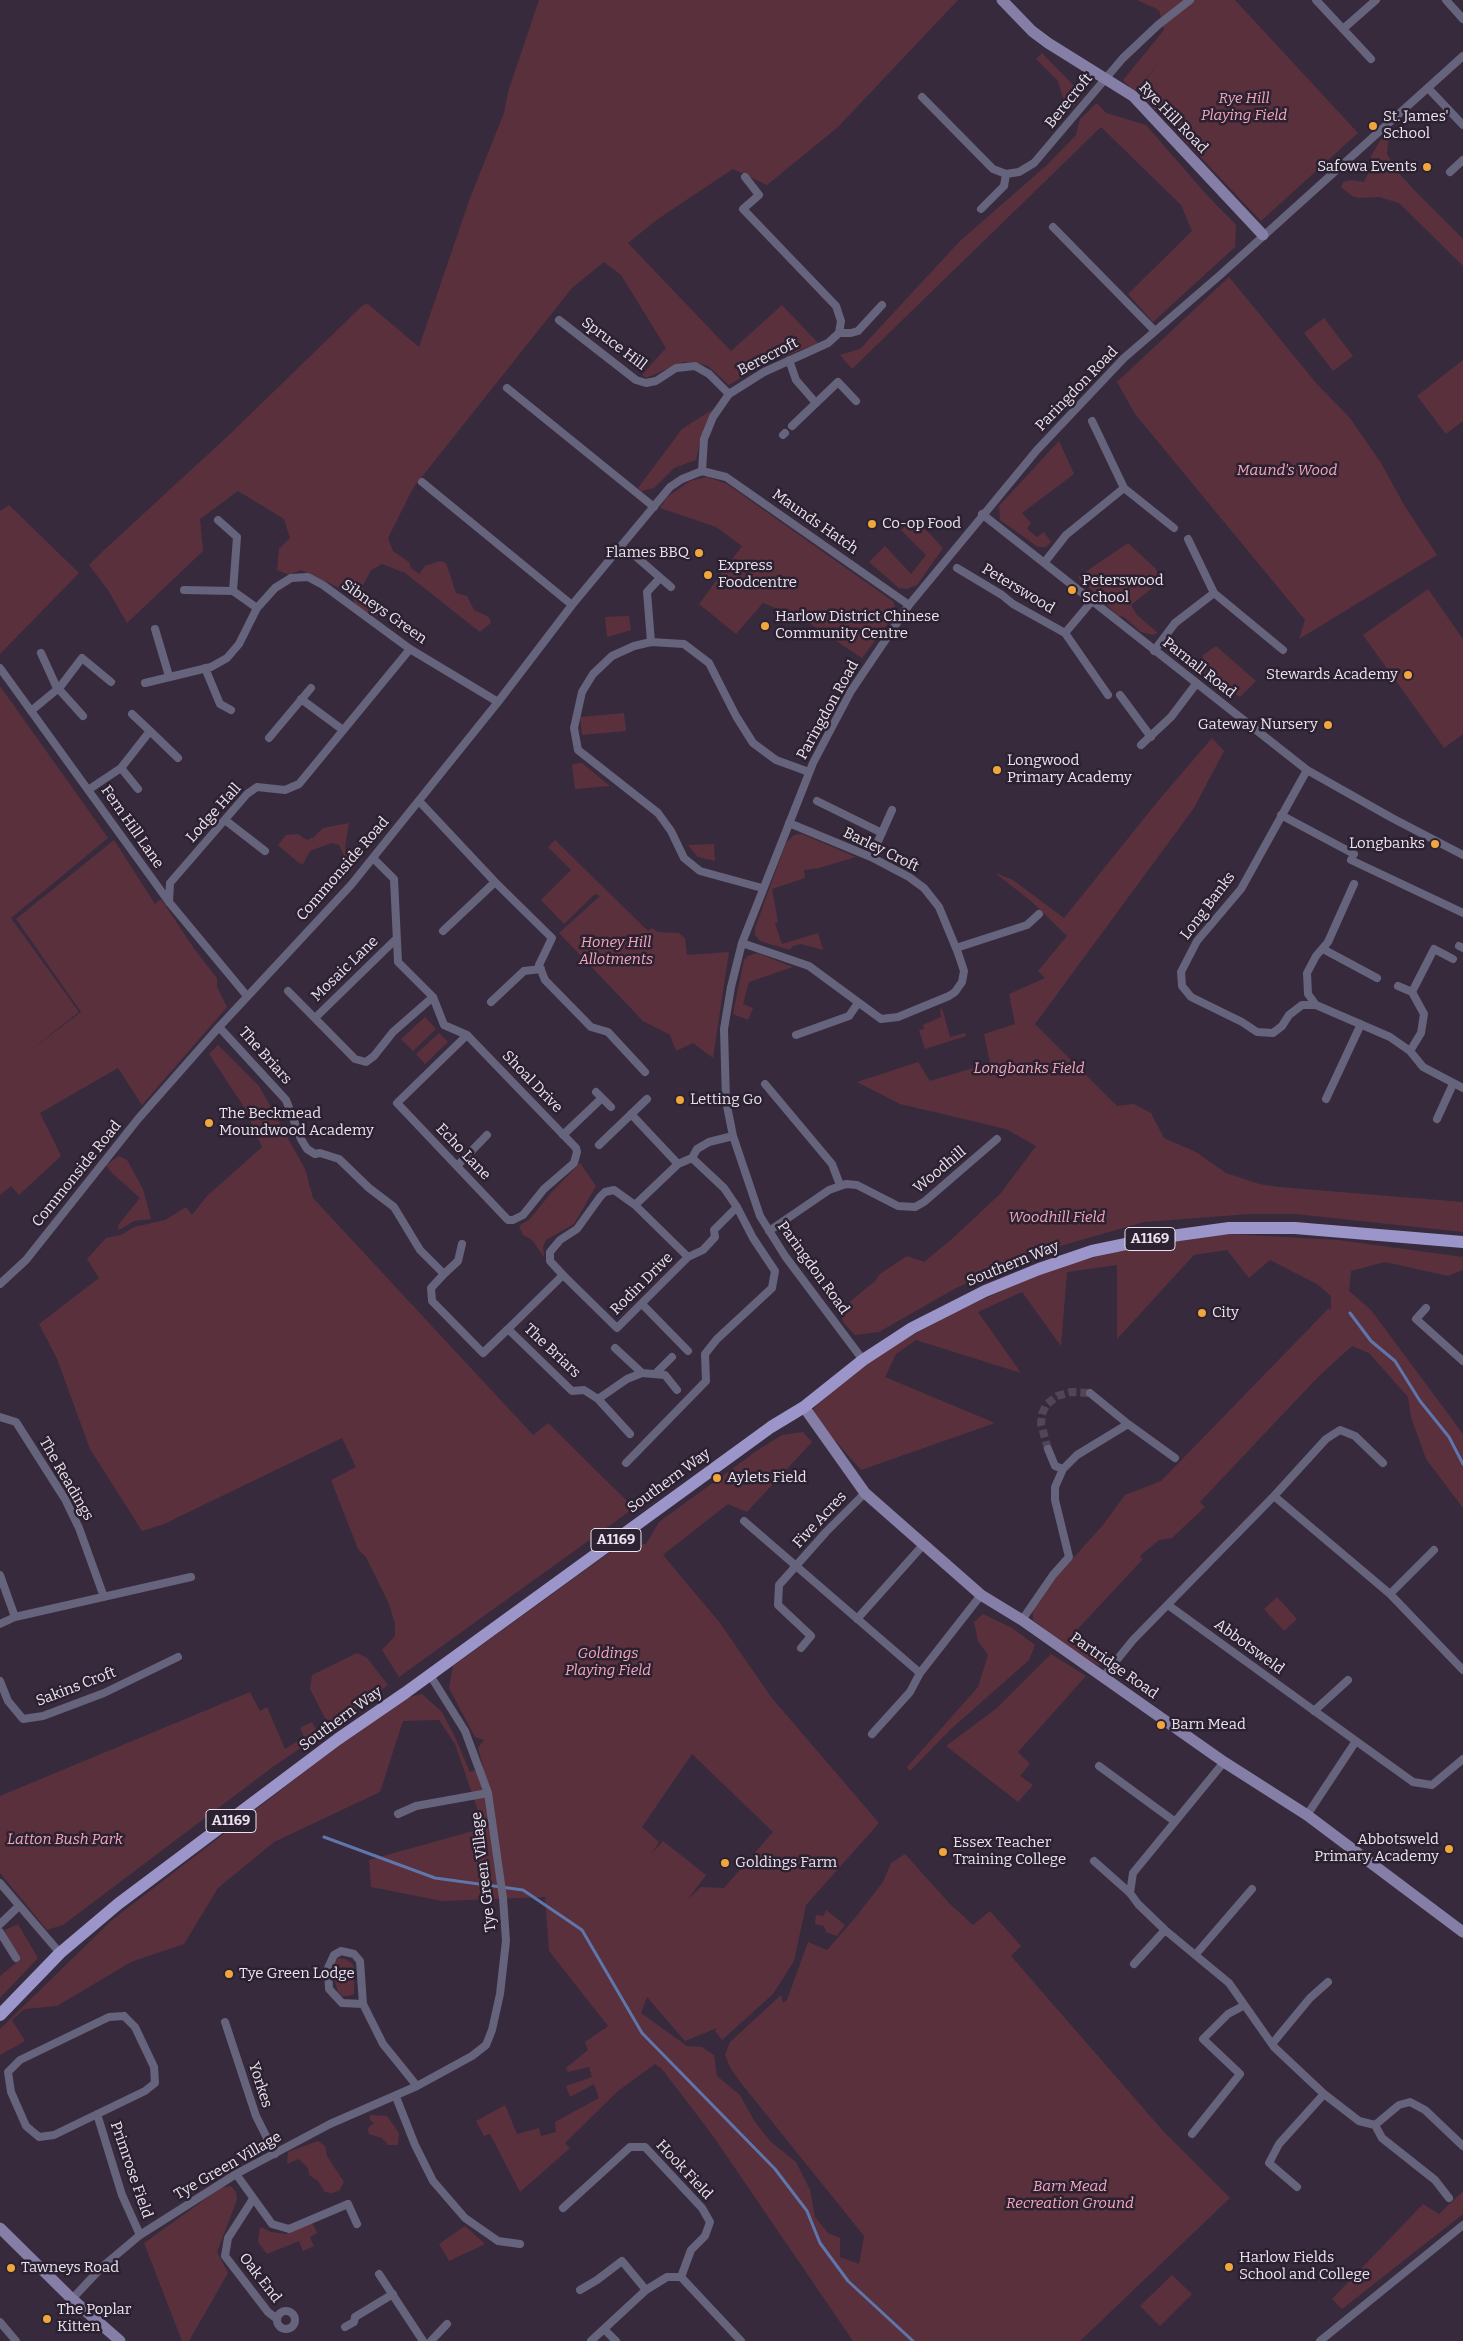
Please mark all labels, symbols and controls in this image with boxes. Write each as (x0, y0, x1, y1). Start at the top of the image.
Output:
street label: Berecroft (1041, 70, 1097, 132)
street label: Rye Hill Road (1135, 79, 1211, 157)
park label: Rye Hill Playing Field (1201, 90, 1287, 125)
place label: St. James' School (1383, 108, 1449, 143)
marker: St. James' School (1367, 120, 1379, 132)
place label: Safowa Events (1317, 158, 1417, 176)
marker: Safowa Events (1421, 161, 1433, 173)
street label: Spruce Hill (578, 314, 650, 374)
street label: Berecroft (735, 334, 801, 380)
street label: Paringdon Road (1032, 343, 1122, 435)
park label: Maund's Wood (1237, 462, 1337, 480)
street label: Maunds Hatch (768, 486, 862, 558)
place label: Co-op Food (882, 515, 961, 533)
marker: Co-op Food (866, 518, 878, 530)
place label: Flames BBQ (606, 544, 689, 562)
marker: Flames BBQ (693, 547, 705, 559)
place label: Express Foodcentre (718, 557, 797, 592)
street label: Peterswood (978, 560, 1058, 618)
marker: Express Foodcentre (702, 569, 714, 581)
place label: Peterswood School (1082, 572, 1164, 607)
street label: Sibneys Green (338, 576, 430, 648)
marker: Peterswood School (1066, 584, 1078, 596)
place label: Harlow District Chinese Community Centre (775, 608, 939, 643)
marker: Harlow District Chinese Community Centre (759, 620, 771, 632)
street label: Parnall Road (1159, 634, 1239, 702)
street label: Paringdon Road (793, 657, 863, 763)
place label: Stewards Academy (1266, 666, 1398, 684)
marker: Stewards Academy (1402, 669, 1414, 681)
place label: Gateway Nursery (1198, 716, 1318, 734)
marker: Gateway Nursery (1322, 719, 1334, 731)
place label: Longwood Primary Academy (1007, 752, 1132, 787)
marker: Longwood Primary Academy (991, 764, 1003, 776)
street label: Lodge Hall (183, 780, 245, 846)
street label: Fern Hill Lane (97, 782, 167, 872)
street label: Commonside Road (293, 813, 393, 925)
street label: Barley Croft (840, 824, 922, 876)
place label: Longbanks (1349, 835, 1425, 853)
marker: Longbanks (1429, 838, 1441, 850)
street label: Long Banks (1177, 869, 1239, 943)
street label: Mosaic Lane (308, 933, 382, 1005)
park label: Honey Hill Allotments (579, 934, 653, 969)
street label: The Briars (235, 1024, 295, 1088)
street label: Shoal Drive (498, 1047, 566, 1117)
park label: Longbanks Field (974, 1060, 1084, 1078)
place label: Letting Go (690, 1091, 762, 1109)
marker: Letting Go (674, 1094, 686, 1106)
place label: The Beckmead Moundwood Academy (219, 1105, 374, 1140)
street label: Commonside Road (29, 1117, 125, 1231)
marker: The Beckmead Moundwood Academy (203, 1117, 215, 1129)
street label: Echo Lane (432, 1120, 494, 1184)
street label: Woodhill (910, 1143, 970, 1197)
park label: Woodhill Field (1009, 1209, 1105, 1227)
street label: Paringdon Road (773, 1218, 853, 1318)
road number: A1169 (1125, 1228, 1175, 1250)
street label: Southern Way (964, 1237, 1062, 1291)
street label: Rodin Drive (607, 1249, 677, 1319)
place label: City (1212, 1304, 1239, 1322)
marker: City (1196, 1307, 1208, 1319)
street label: The Briars (520, 1320, 584, 1382)
street label: The Readings (35, 1434, 97, 1524)
street label: Southern Way (624, 1445, 714, 1517)
place label: Aylets Field (727, 1469, 807, 1487)
marker: Aylets Field (711, 1472, 723, 1484)
street label: Five Acres (789, 1488, 851, 1552)
road number: A1169 (591, 1528, 641, 1552)
street label: Abbotsweld (1211, 1616, 1287, 1678)
street label: Partridge Road (1067, 1629, 1161, 1703)
park label: Goldings Playing Field (565, 1645, 651, 1680)
street label: Sakins Croft (33, 1664, 119, 1710)
street label: Southern Way (296, 1683, 386, 1755)
place label: Barn Mead (1171, 1716, 1246, 1734)
marker: Barn Mead (1155, 1719, 1167, 1731)
road number: A1169 (206, 1810, 256, 1832)
street label: Tye Green Village (468, 1811, 500, 1933)
park label: Latton Bush Park (7, 1831, 123, 1849)
place label: Abbotsweld Primary Academy (1314, 1831, 1439, 1866)
place label: Essex Teacher Training College (953, 1834, 1066, 1869)
marker: Abbotsweld Primary Academy (1443, 1843, 1455, 1855)
marker: Essex Teacher Training College (937, 1846, 949, 1858)
place label: Goldings Farm (735, 1854, 837, 1872)
marker: Goldings Farm (719, 1857, 731, 1869)
place label: Tye Green Lodge (239, 1965, 355, 1983)
marker: Tye Green Lodge (223, 1968, 235, 1980)
street label: Yorkes (244, 2060, 276, 2110)
street label: Primrose Field (106, 2119, 156, 2221)
street label: Tye Green Village (171, 2128, 285, 2204)
street label: Hook Field (652, 2137, 716, 2203)
park label: Barn Mead Recreation Ground (1006, 2178, 1134, 2213)
place label: Harlow Fields School and College (1239, 2249, 1370, 2284)
street label: Oak End (235, 2250, 285, 2306)
place label: Tawneys Road (21, 2259, 119, 2277)
marker: Harlow Fields School and College (1223, 2261, 1235, 2273)
marker: Tawneys Road (5, 2262, 17, 2274)
place label: The Poplar Kitten (57, 2301, 131, 2336)
marker: The Poplar Kitten (41, 2313, 53, 2325)

